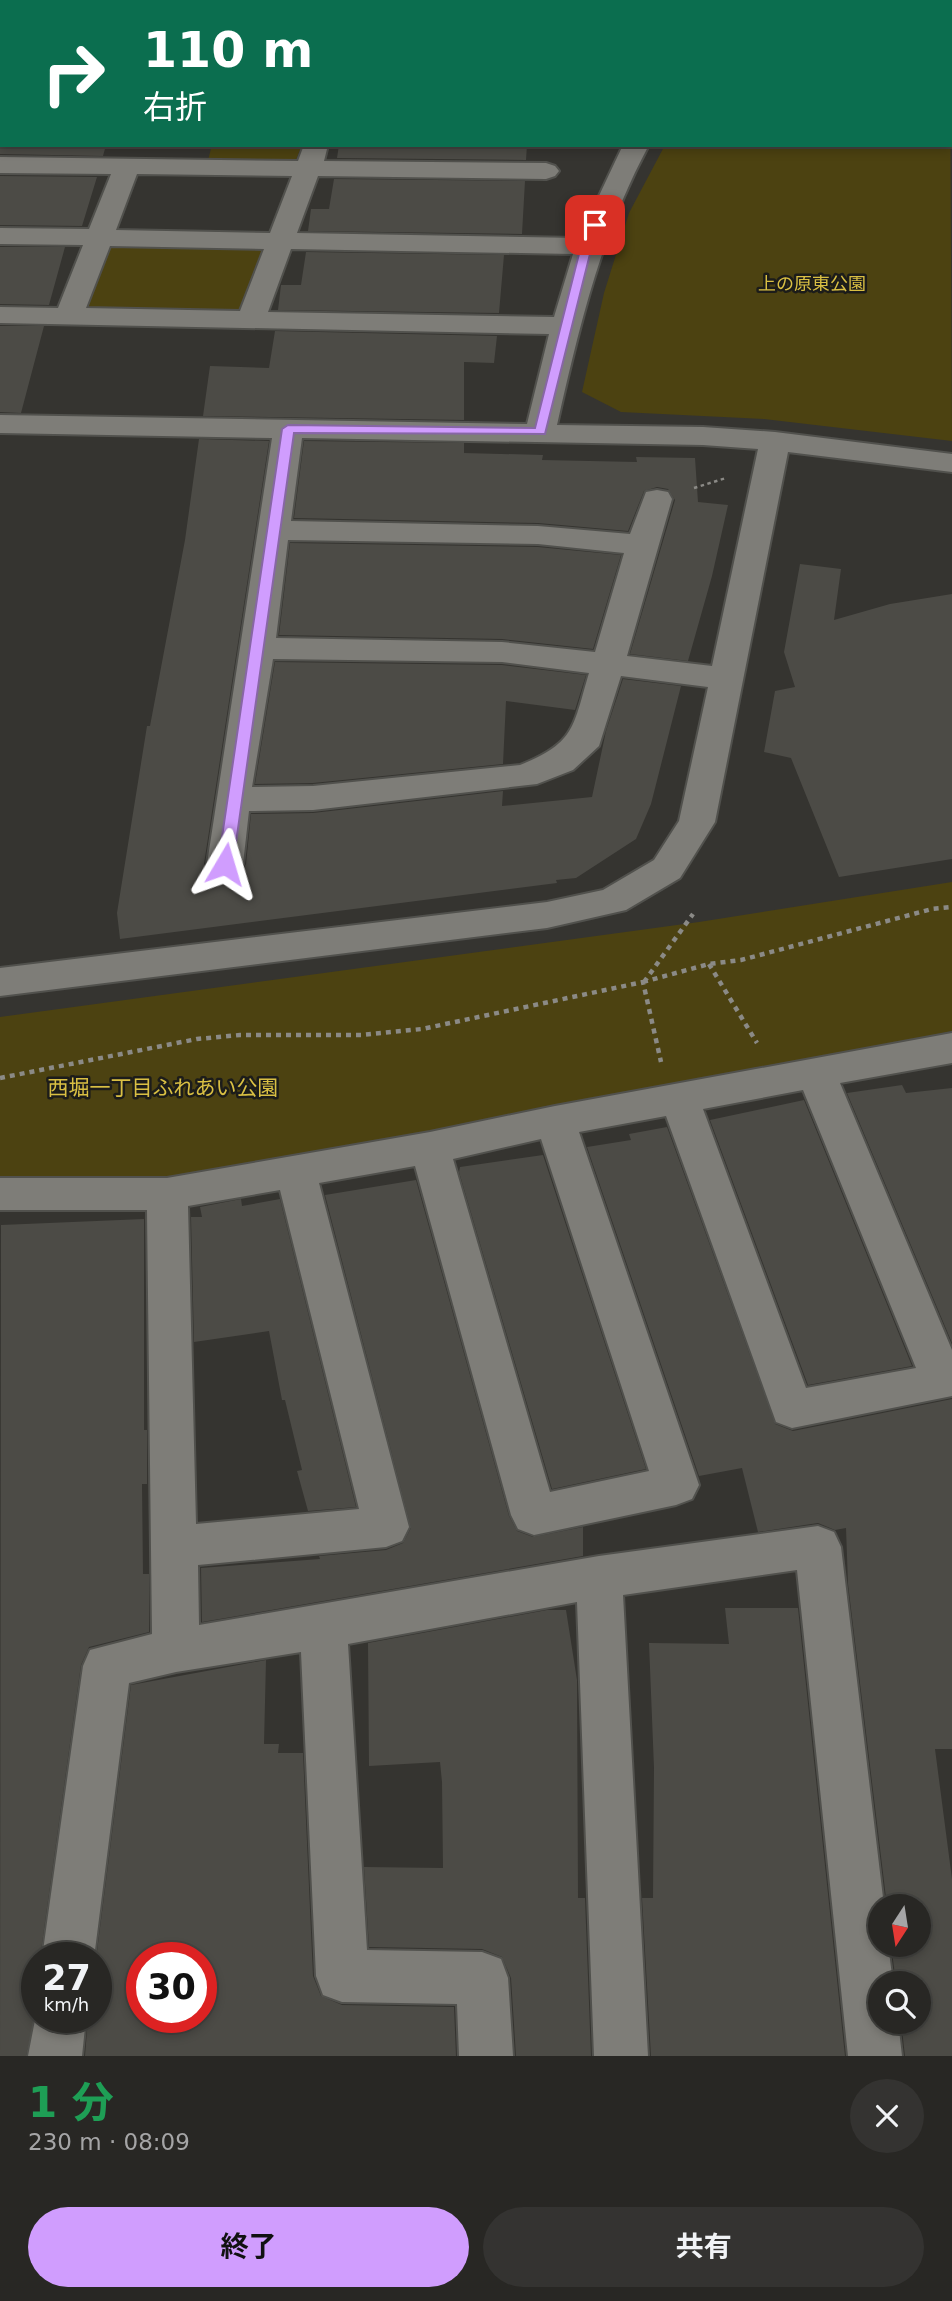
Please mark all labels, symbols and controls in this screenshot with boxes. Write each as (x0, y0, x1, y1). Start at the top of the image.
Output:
text: 110 m (143, 22, 313, 79)
icon: right (28, 28, 119, 119)
text: 右折 (143, 88, 207, 126)
pin (565, 195, 625, 255)
icon: arrive (576, 206, 614, 244)
park label: 上の原東公園 (758, 273, 866, 294)
position arrow (188, 827, 262, 901)
park label: 西堀一丁目ふれあい公園 (48, 1076, 279, 1100)
north arrow (868, 1894, 931, 1956)
map controls (868, 1894, 931, 2034)
speed limit sign: 30 (126, 1942, 217, 2033)
text: 27 (42, 1958, 91, 1998)
button: search (868, 1971, 931, 2034)
text: km/h (44, 1994, 89, 2015)
text: 1 分 (28, 2078, 114, 2127)
button: close (850, 2079, 924, 2153)
text: 230 m · 08:09 (28, 2129, 190, 2155)
button: 終了 (28, 2207, 469, 2287)
button: 共有 (483, 2207, 924, 2287)

